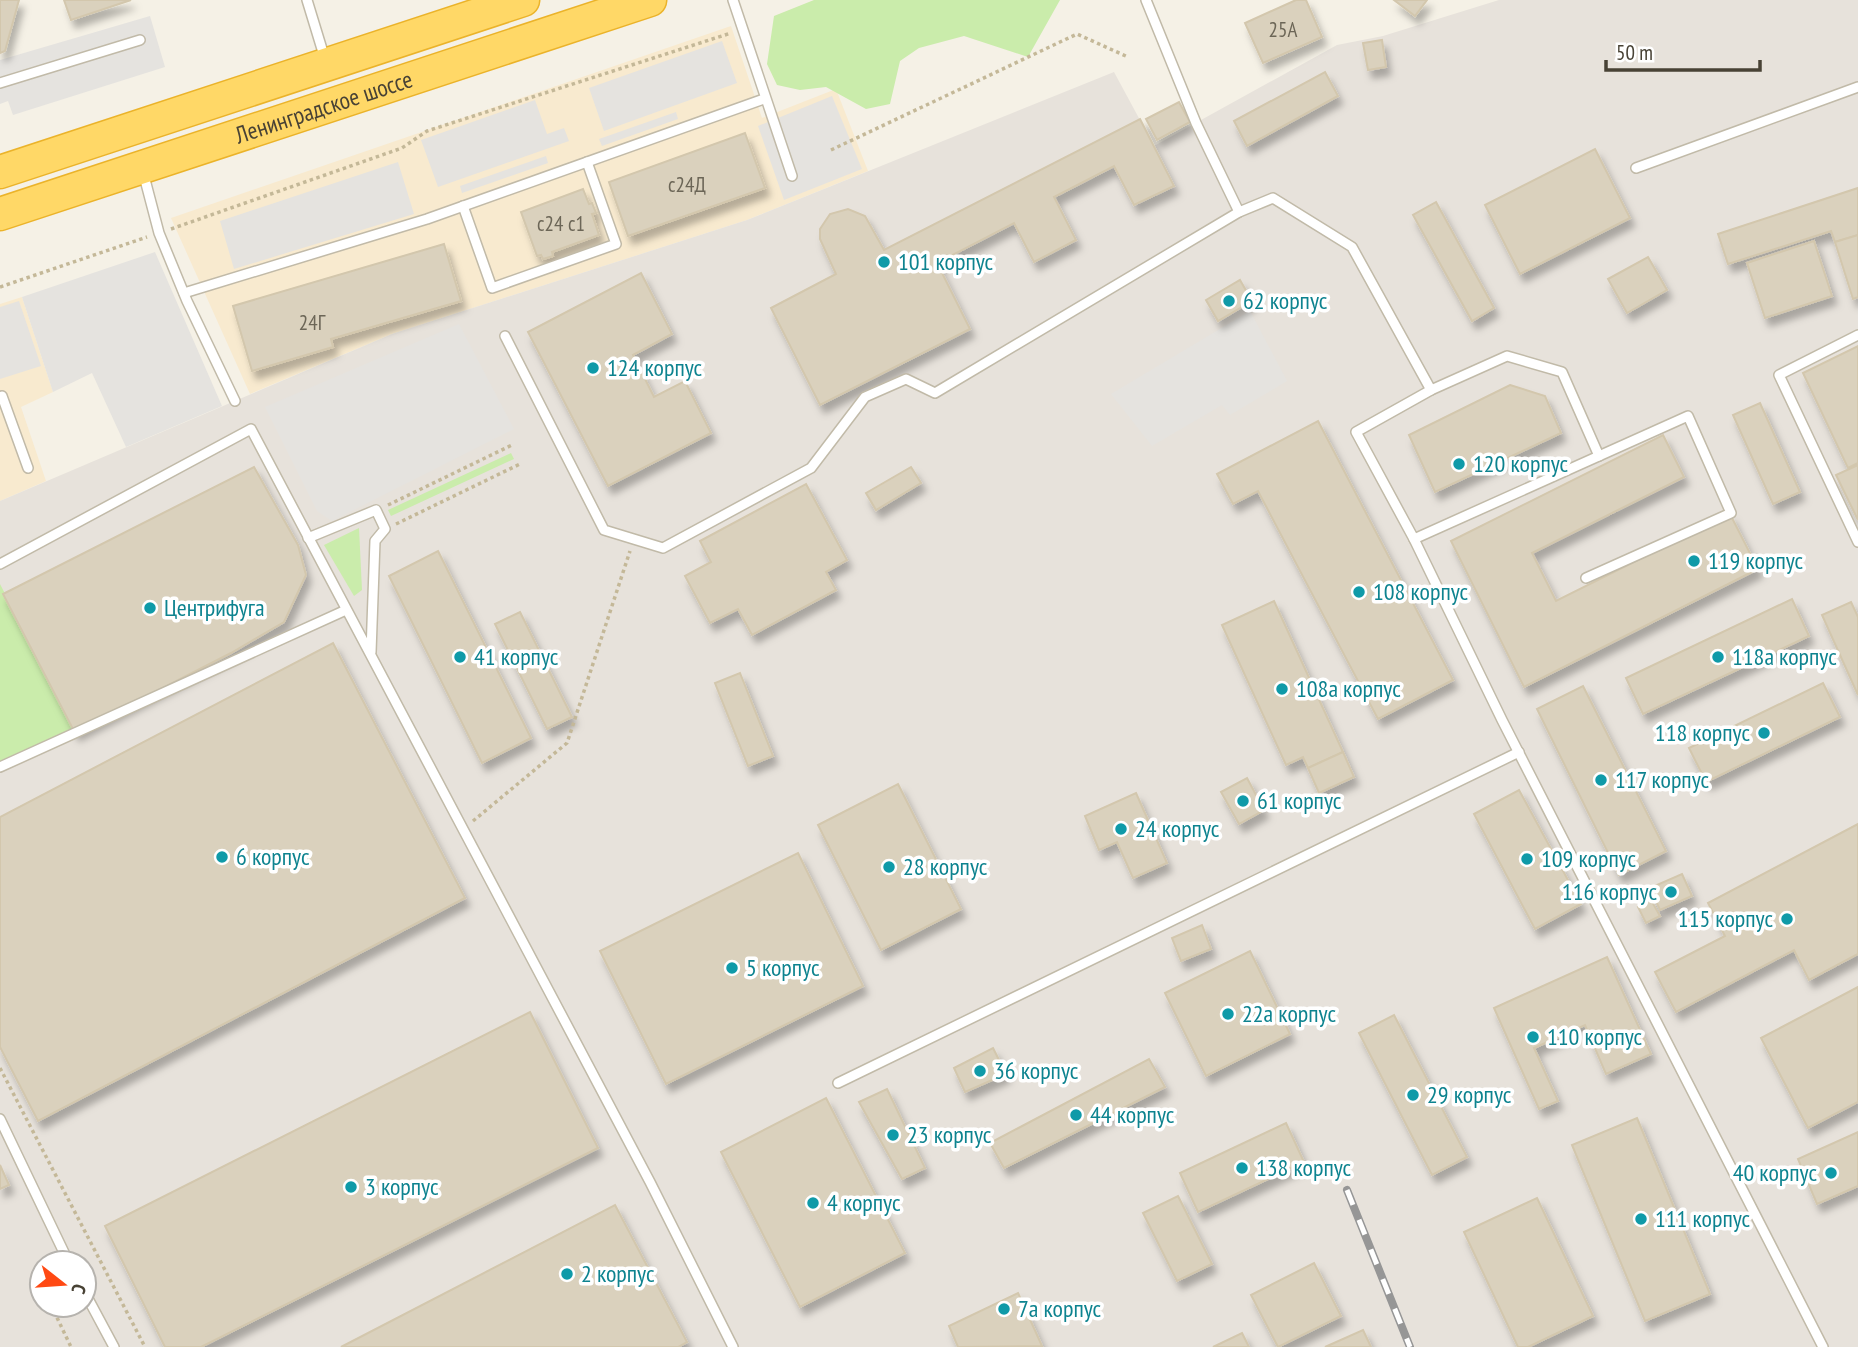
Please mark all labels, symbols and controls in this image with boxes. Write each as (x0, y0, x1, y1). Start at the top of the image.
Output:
house number: 25А (1269, 16, 1297, 43)
scale bar (1606, 28, 1760, 72)
text: 50 m (1616, 39, 1653, 66)
street label: Ленинградское шоссе (230, 63, 416, 151)
house number: с24Д (668, 171, 706, 198)
house number: c24 c1 (537, 210, 585, 237)
place label: 101 корпус (898, 246, 994, 277)
marker: 101 корпус (876, 254, 892, 270)
place label: 62 корпус (1243, 285, 1328, 316)
marker: 62 корпус (1221, 293, 1237, 309)
house number: 24Г (299, 309, 326, 336)
place label: 124 корпус (607, 352, 703, 383)
marker: 124 корпус (585, 360, 601, 376)
place label: 120 корпус (1473, 448, 1569, 479)
marker: 120 корпус (1451, 456, 1467, 472)
place label: 119 корпус (1708, 545, 1804, 576)
marker: 119 корпус (1686, 553, 1702, 569)
place label: 108 корпус (1373, 576, 1469, 607)
marker: 108 корпус (1351, 584, 1367, 600)
place label: Центрифуга (164, 592, 265, 623)
marker: Центрифуга (142, 600, 158, 616)
place label: 41 корпус (474, 641, 559, 672)
place label: 118а корпус (1732, 641, 1837, 672)
marker: 41 корпус (452, 649, 468, 665)
marker: 118а корпус (1710, 649, 1726, 665)
place label: 108а корпус (1296, 673, 1401, 704)
marker: 108а корпус (1274, 681, 1290, 697)
place label: 118 корпус (1655, 717, 1750, 748)
marker: 118 корпус (1756, 725, 1772, 741)
place label: 117 корпус (1615, 764, 1710, 795)
marker: 117 корпус (1593, 772, 1609, 788)
place label: 61 корпус (1257, 785, 1342, 816)
marker: 61 корпус (1235, 793, 1251, 809)
place label: 24 корпус (1135, 813, 1220, 844)
marker: 24 корпус (1113, 821, 1129, 837)
place label: 6 корпус (236, 841, 310, 872)
place label: 109 корпус (1541, 843, 1637, 874)
marker: 6 корпус (214, 849, 230, 865)
place label: 28 корпус (903, 851, 988, 882)
marker: 109 корпус (1519, 851, 1535, 867)
marker: 28 корпус (881, 859, 897, 875)
place label: 116 корпус (1562, 876, 1657, 907)
marker: 116 корпус (1663, 884, 1679, 900)
place label: 115 корпус (1678, 903, 1773, 934)
marker: 115 корпус (1779, 911, 1795, 927)
place label: 5 корпус (746, 952, 820, 983)
marker: 5 корпус (724, 960, 740, 976)
place label: 22а корпус (1242, 998, 1336, 1029)
marker: 22а корпус (1220, 1006, 1236, 1022)
place label: 110 корпус (1547, 1021, 1643, 1052)
marker: 110 корпус (1525, 1029, 1541, 1045)
place label: 36 корпус (994, 1055, 1079, 1086)
marker: 36 корпус (972, 1063, 988, 1079)
place label: 29 корпус (1427, 1079, 1512, 1110)
marker: 29 корпус (1405, 1087, 1421, 1103)
place label: 44 корпус (1090, 1099, 1175, 1130)
marker: 44 корпус (1068, 1107, 1084, 1123)
place label: 23 корпус (907, 1119, 992, 1150)
marker: 23 корпус (885, 1127, 901, 1143)
place label: 138 корпус (1256, 1152, 1352, 1183)
place label: 40 корпус (1733, 1157, 1817, 1188)
marker: 138 корпус (1234, 1160, 1250, 1176)
marker: 40 корпус (1823, 1165, 1839, 1181)
place label: 3 корпус (365, 1171, 439, 1202)
marker: 3 корпус (343, 1179, 359, 1195)
place label: 4 корпус (827, 1187, 901, 1218)
marker: 4 корпус (805, 1195, 821, 1211)
place label: 111 корпус (1655, 1203, 1751, 1234)
marker: 111 корпус (1633, 1211, 1649, 1227)
north arrow (28, 1249, 98, 1319)
place label: 2 корпус (581, 1258, 655, 1289)
marker: 2 корпус (559, 1266, 575, 1282)
text: С (66, 1281, 92, 1297)
place label: 7а корпус (1018, 1293, 1102, 1324)
marker: 7а корпус (996, 1301, 1012, 1317)

